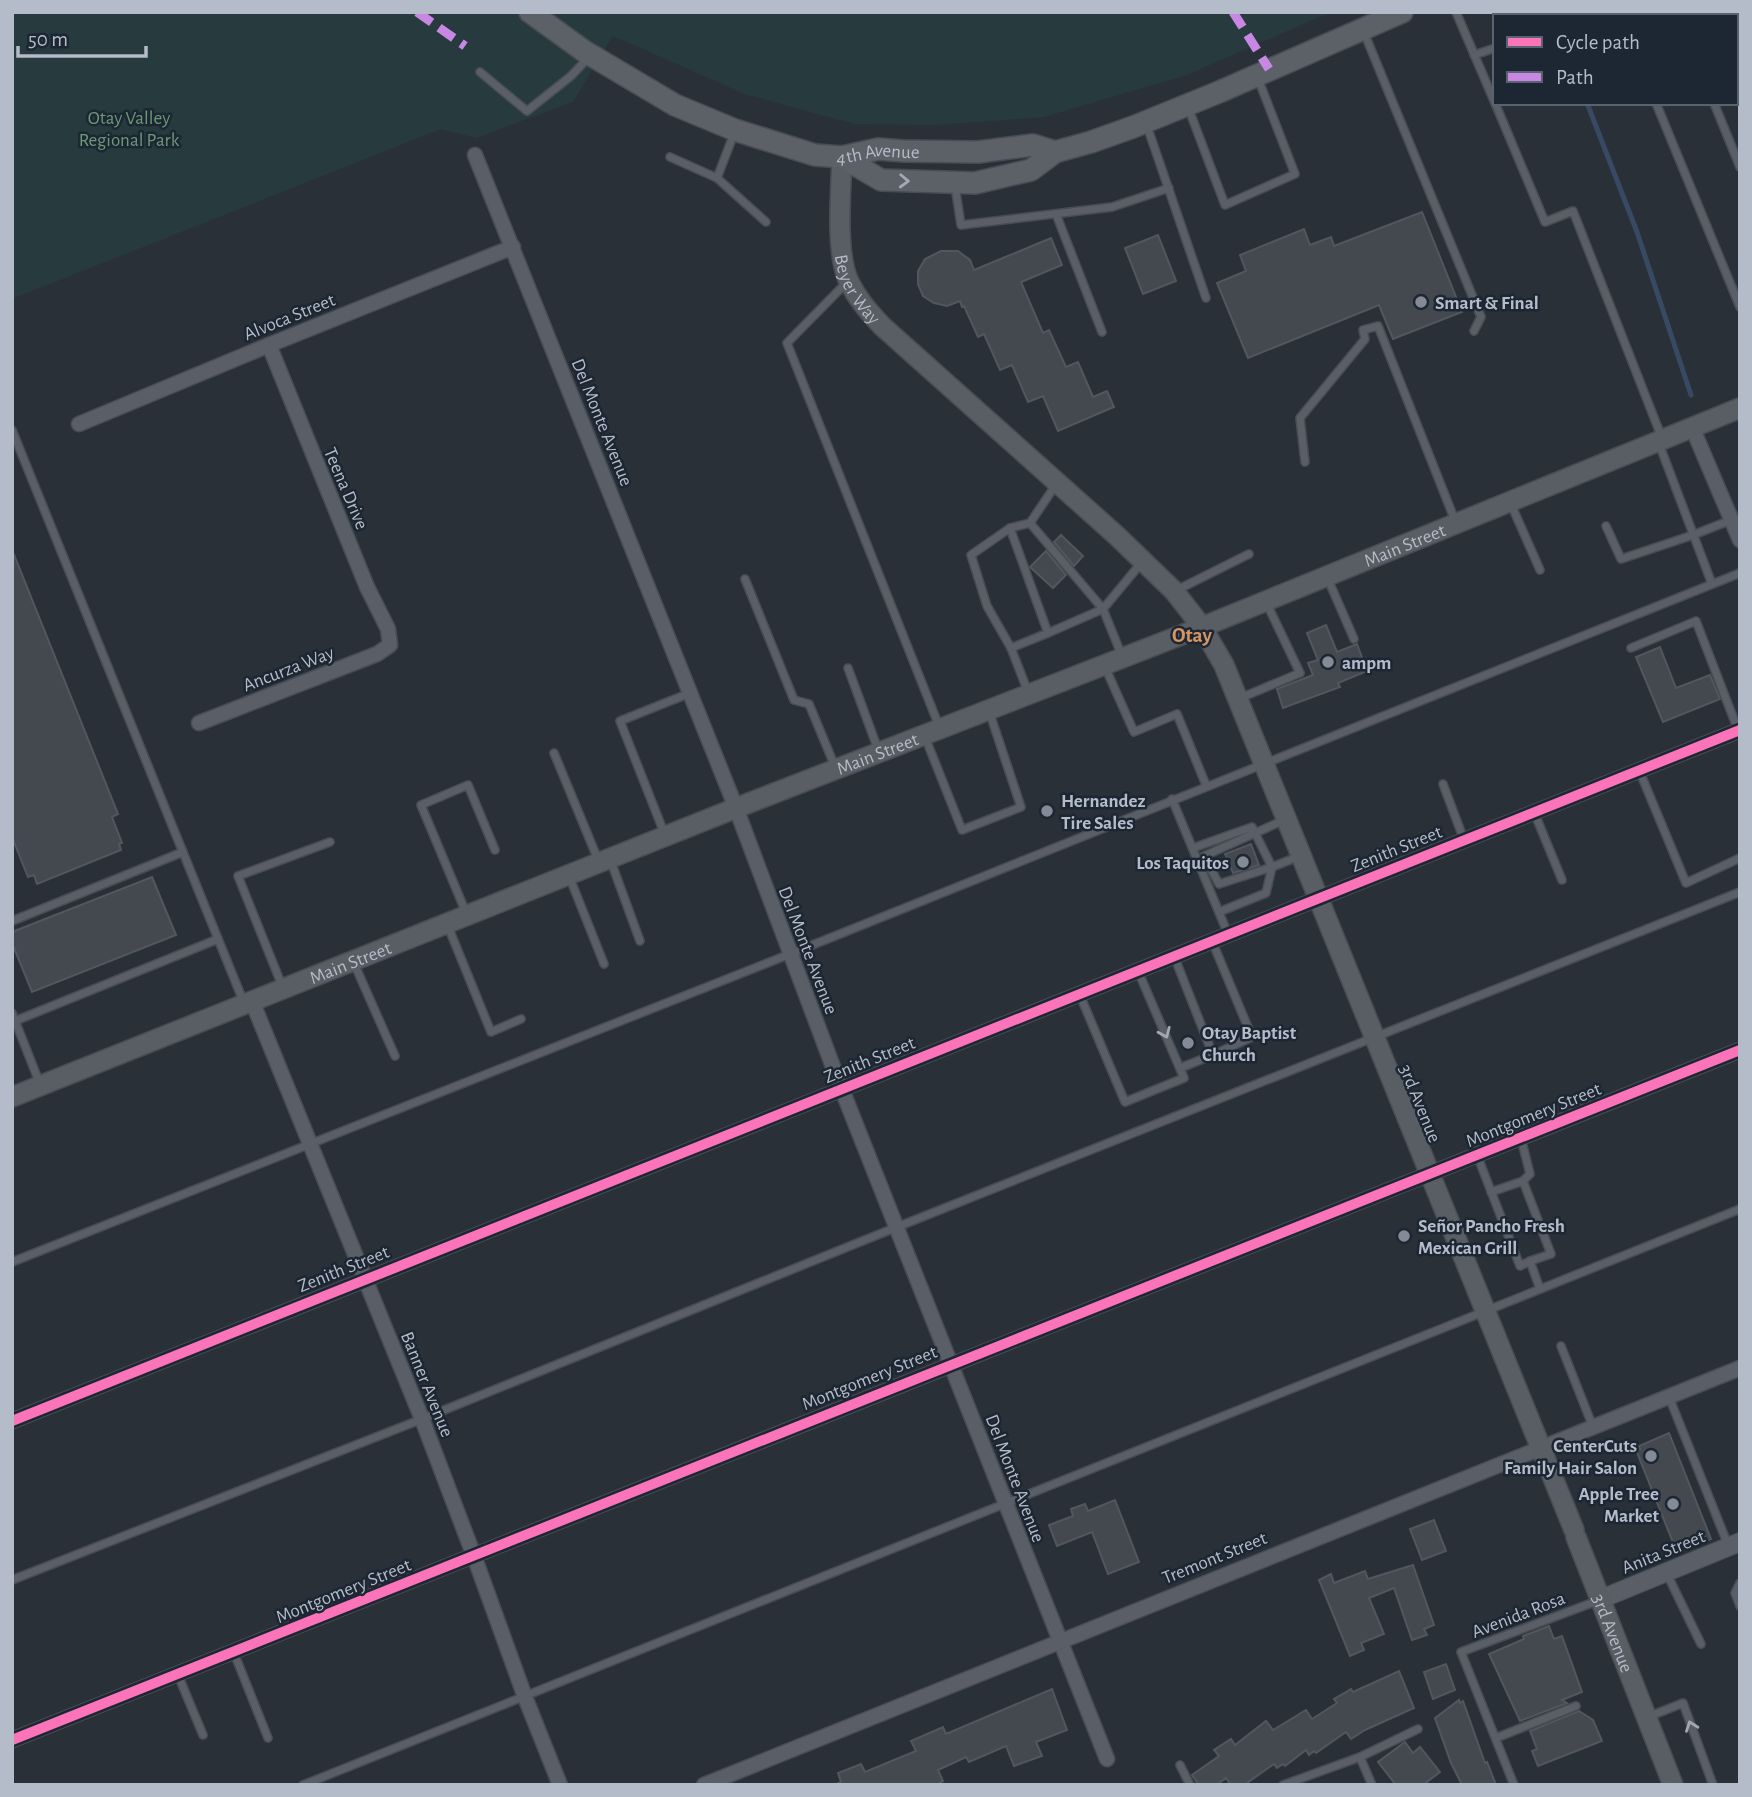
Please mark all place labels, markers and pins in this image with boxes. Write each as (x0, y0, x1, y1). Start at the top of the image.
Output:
marker: Smart & Final (1413, 294, 1429, 310)
place label: Smart & Final (1435, 294, 1539, 313)
marker: ampm (1320, 654, 1336, 670)
place label: ampm (1342, 654, 1391, 673)
place label: Hernandez Tire Sales (1061, 792, 1146, 833)
marker: Hernandez Tire Sales (1039, 803, 1055, 819)
place label: Los Taquitos (1136, 854, 1229, 873)
marker: Los Taquitos (1235, 854, 1251, 870)
place label: Otay Baptist Church (1202, 1024, 1297, 1065)
marker: Otay Baptist Church (1180, 1035, 1196, 1051)
place label: Señor Pancho Fresh Mexican Grill (1418, 1217, 1565, 1258)
marker: Señor Pancho Fresh Mexican Grill (1396, 1228, 1412, 1244)
place label: CenterCuts Family Hair Salon (1504, 1437, 1637, 1478)
marker: CenterCuts Family Hair Salon (1643, 1448, 1659, 1464)
place label: Apple Tree Market (1578, 1485, 1660, 1526)
marker: Apple Tree Market (1665, 1496, 1681, 1512)

